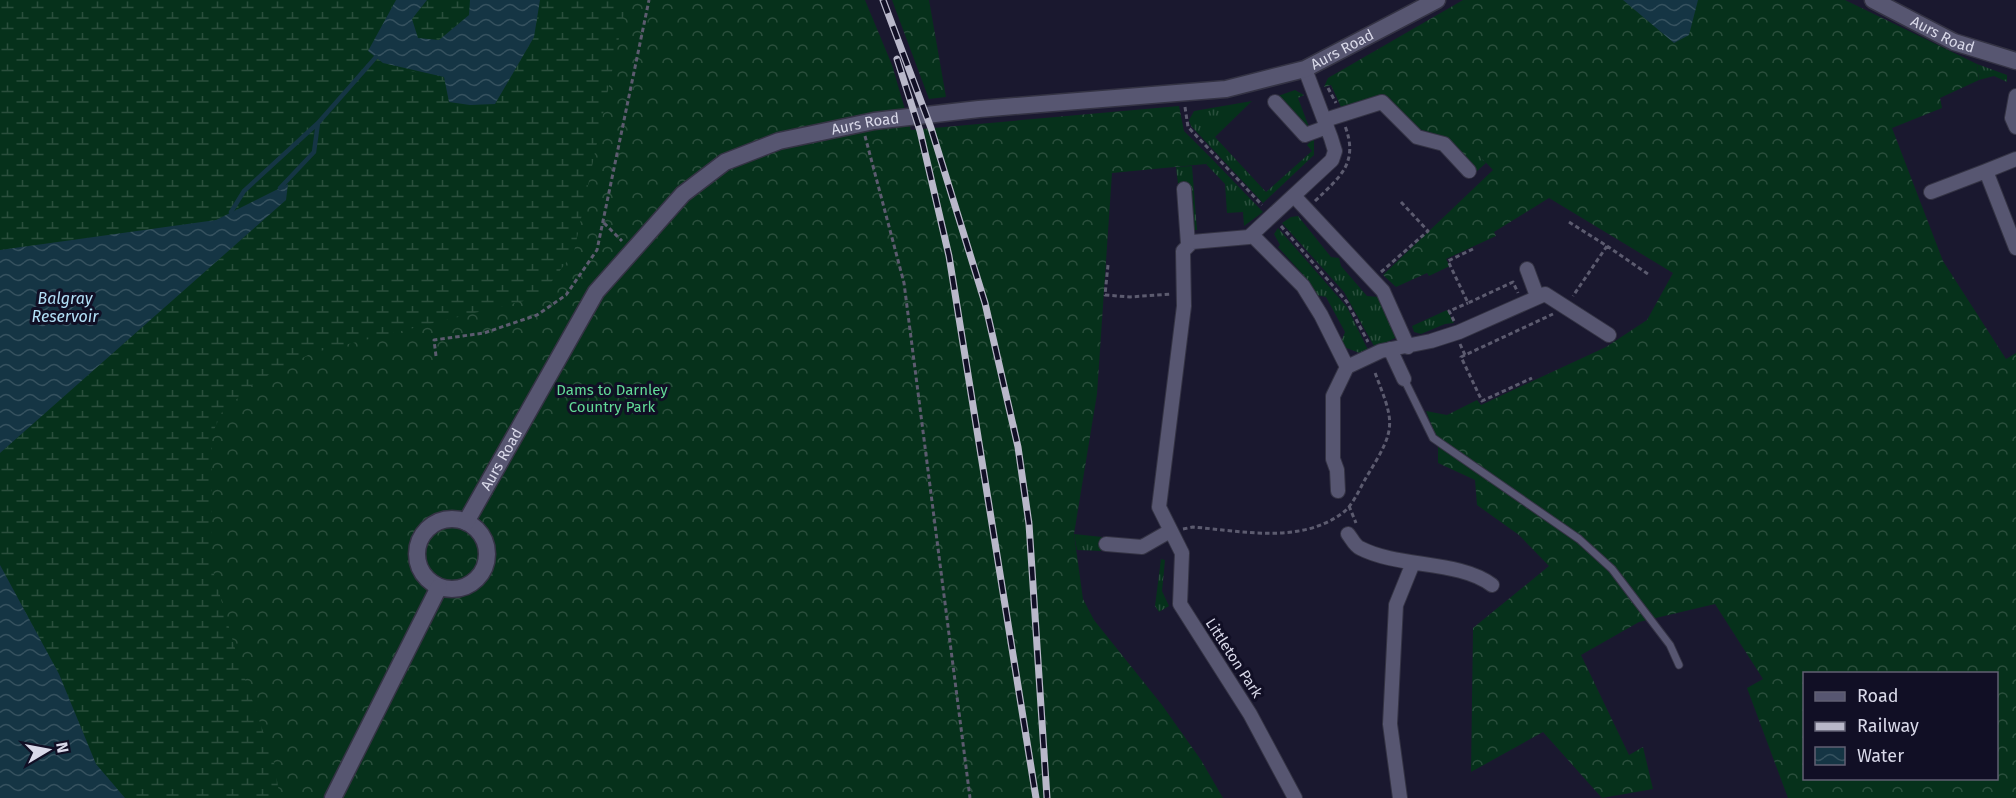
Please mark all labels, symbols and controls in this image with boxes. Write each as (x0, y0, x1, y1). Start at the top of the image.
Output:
street label: Aurs Road (1908, 12, 1977, 57)
street label: Aurs Road (1308, 26, 1377, 73)
street label: Aurs Road (830, 109, 900, 139)
water label: Balgray Reservoir (32, 289, 99, 326)
park label: Dams to Darnley Country Park (556, 381, 668, 416)
street label: Aurs Road (477, 425, 526, 494)
street label: Littleton Park (1202, 615, 1267, 701)
legend (1803, 672, 1998, 780)
text: Road (1857, 685, 1899, 707)
text: Railway (1857, 715, 1919, 737)
north arrow (18, 720, 78, 780)
text: N (52, 741, 73, 754)
text: Water (1857, 745, 1904, 767)

